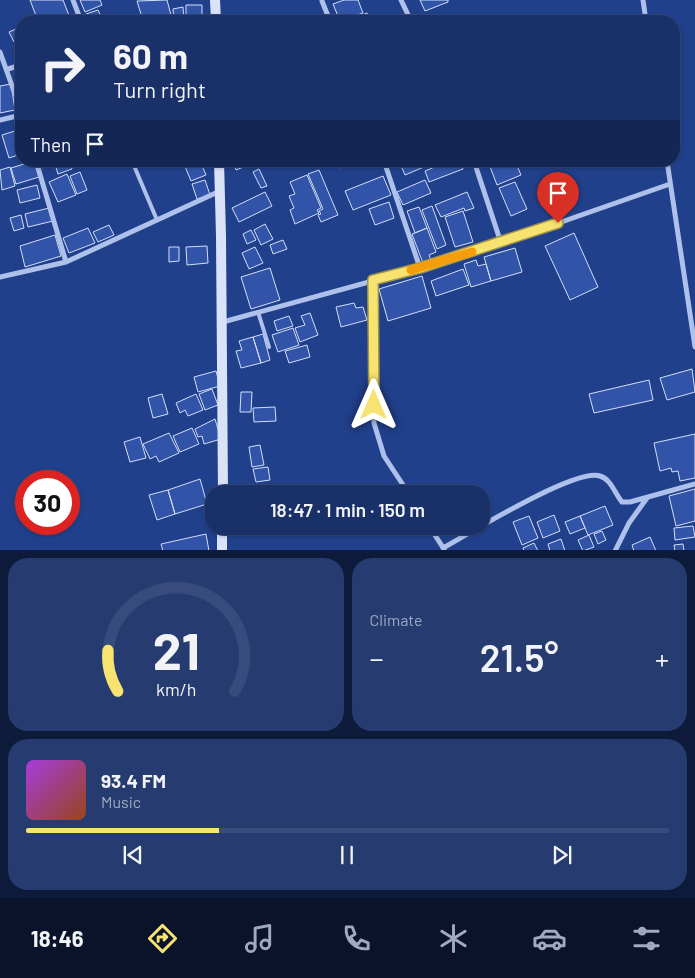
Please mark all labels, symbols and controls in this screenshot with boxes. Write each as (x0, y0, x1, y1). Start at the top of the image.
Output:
text: 60 m (113, 34, 188, 76)
icon: right (30, 35, 95, 100)
text: Turn right (113, 76, 206, 102)
icon: arrive (81, 130, 109, 158)
text: Then (30, 133, 71, 156)
pin (537, 172, 579, 223)
icon: arrive (544, 179, 572, 207)
position arrow (347, 378, 399, 430)
speed limit sign: 30 (15, 470, 80, 535)
text: 18:47 · 1 min · 150 m (270, 498, 425, 521)
text: Climate (370, 610, 422, 629)
text: 21 (152, 618, 199, 680)
text: 21.5° (480, 634, 559, 680)
text: − (370, 641, 384, 675)
text: + (655, 641, 669, 675)
text: km/h (156, 678, 196, 700)
text: 93.4 FM (101, 769, 166, 792)
text: Music (101, 792, 141, 811)
icon: previous (119, 841, 147, 869)
icon: pause (333, 841, 361, 869)
icon: next (548, 841, 576, 869)
icon: directions (145, 921, 180, 956)
icon: music (242, 921, 277, 956)
icon: phone (339, 921, 374, 956)
icon: climate (436, 921, 471, 956)
icon: car (532, 921, 567, 956)
icon: filters (629, 921, 664, 956)
text: 18:46 (31, 925, 84, 951)

